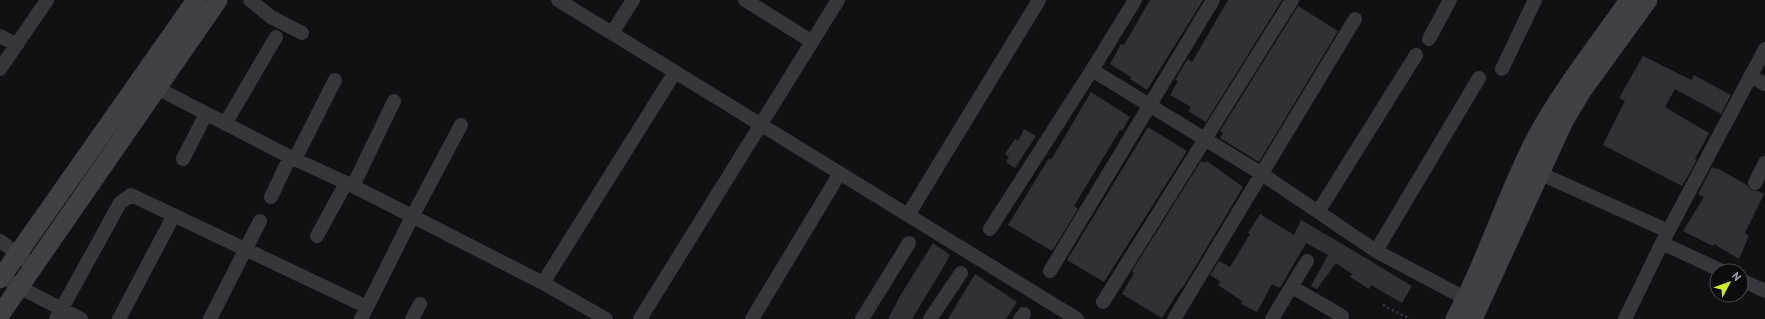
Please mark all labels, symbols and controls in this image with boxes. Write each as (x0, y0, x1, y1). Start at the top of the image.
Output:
north arrow (1709, 263, 1749, 303)
text: N (1729, 269, 1744, 284)

